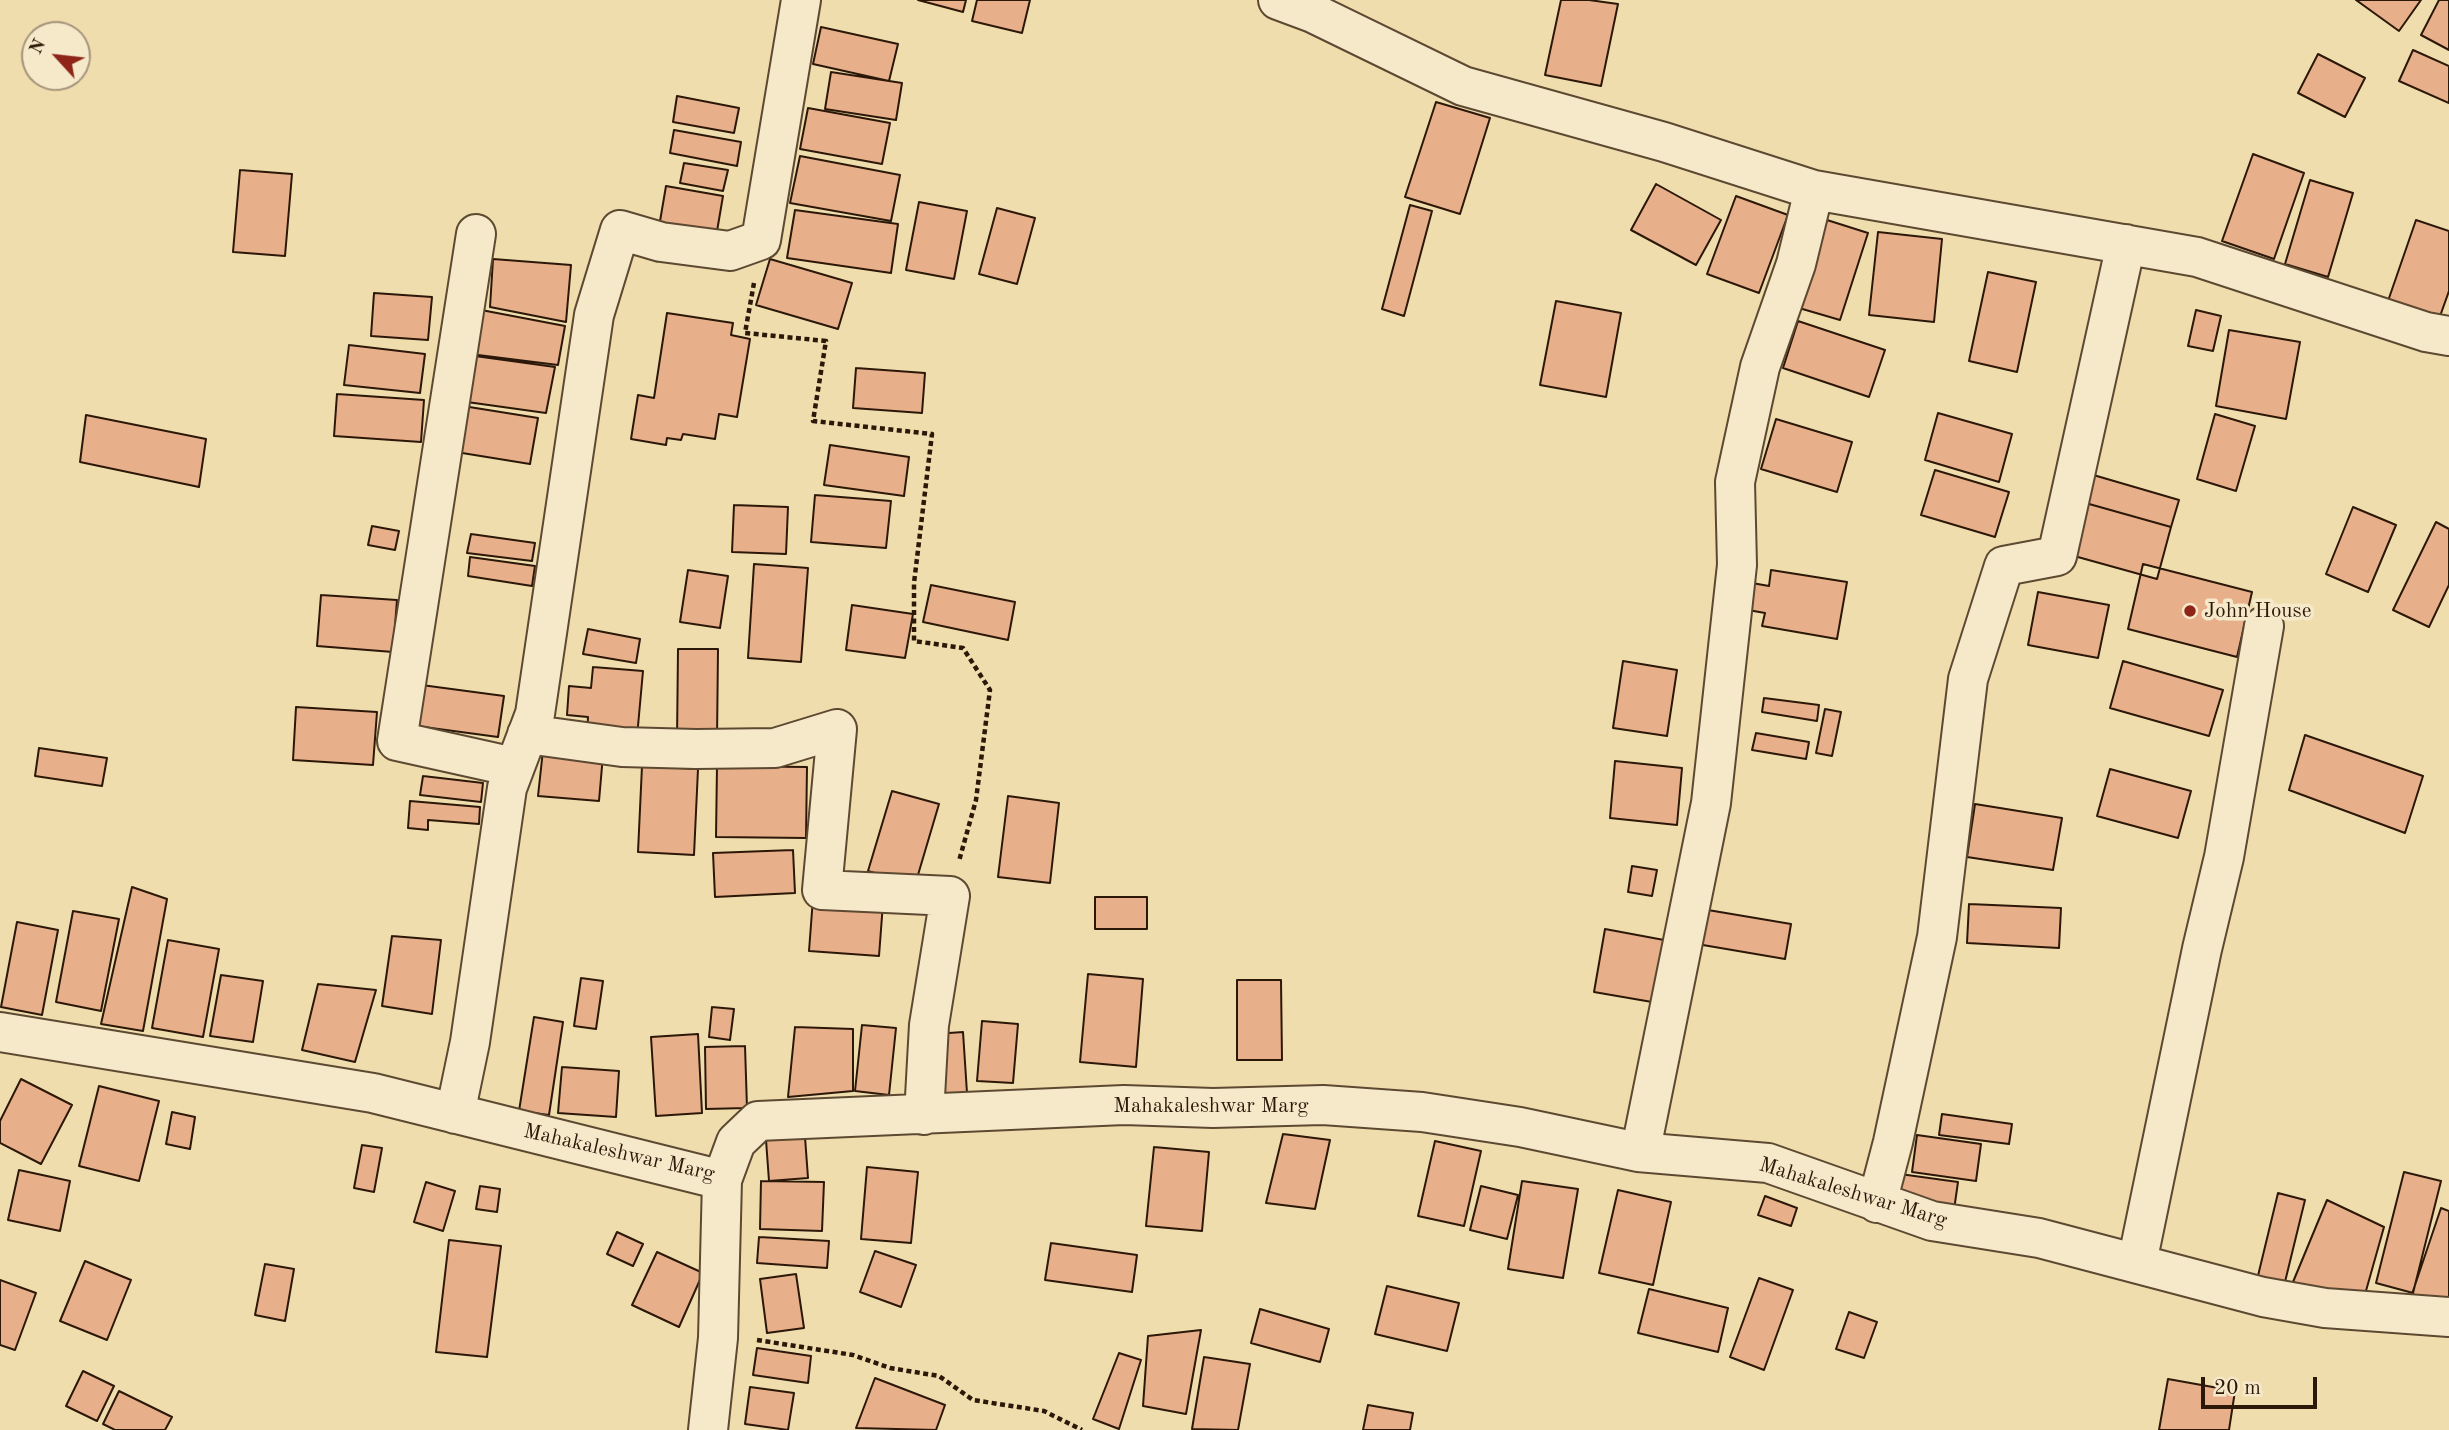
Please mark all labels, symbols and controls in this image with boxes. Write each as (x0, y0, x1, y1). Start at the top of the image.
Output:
north arrow (21, 21, 91, 91)
text: N (27, 36, 50, 58)
place label: John House (2204, 598, 2311, 624)
marker: John House (2182, 603, 2198, 619)
street label: Mahakaleshwar Marg (1113, 1093, 1309, 1119)
street label: Mahakaleshwar Marg (521, 1119, 717, 1187)
street label: Mahakaleshwar Marg (1756, 1152, 1950, 1234)
scale bar (2204, 1364, 2320, 1408)
text: 20 m (2214, 1378, 2261, 1399)

